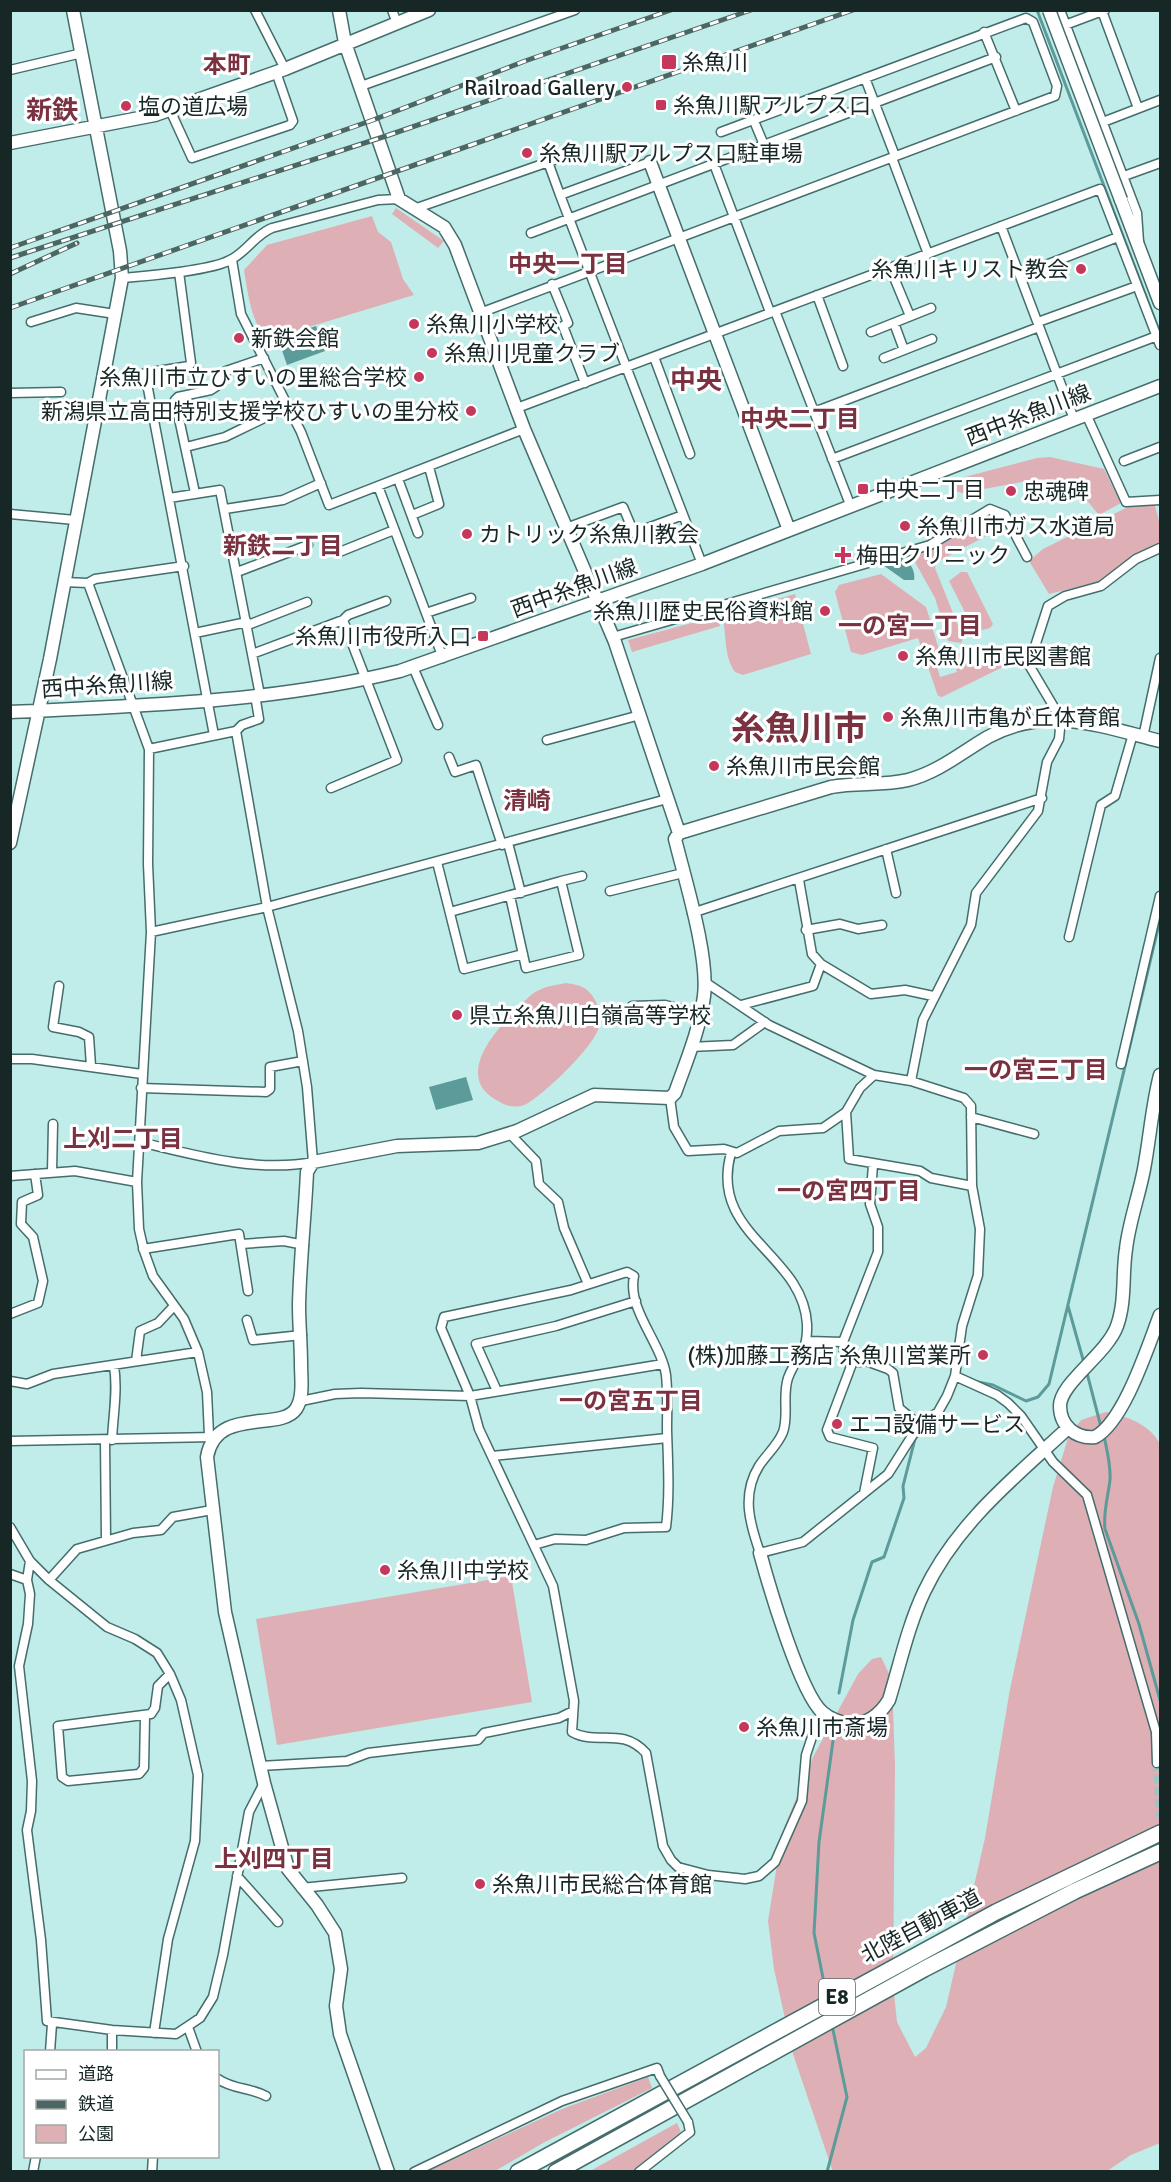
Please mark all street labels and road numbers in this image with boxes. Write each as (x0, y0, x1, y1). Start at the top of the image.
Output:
street label: 西中糸魚川線 (962, 379, 1094, 451)
street label: 西中糸魚川線 (507, 553, 641, 623)
street label: 西中糸魚川線 (40, 667, 174, 703)
street label: 北陸自動車道 (856, 1883, 986, 1969)
road number: E8 (819, 1979, 855, 2015)

